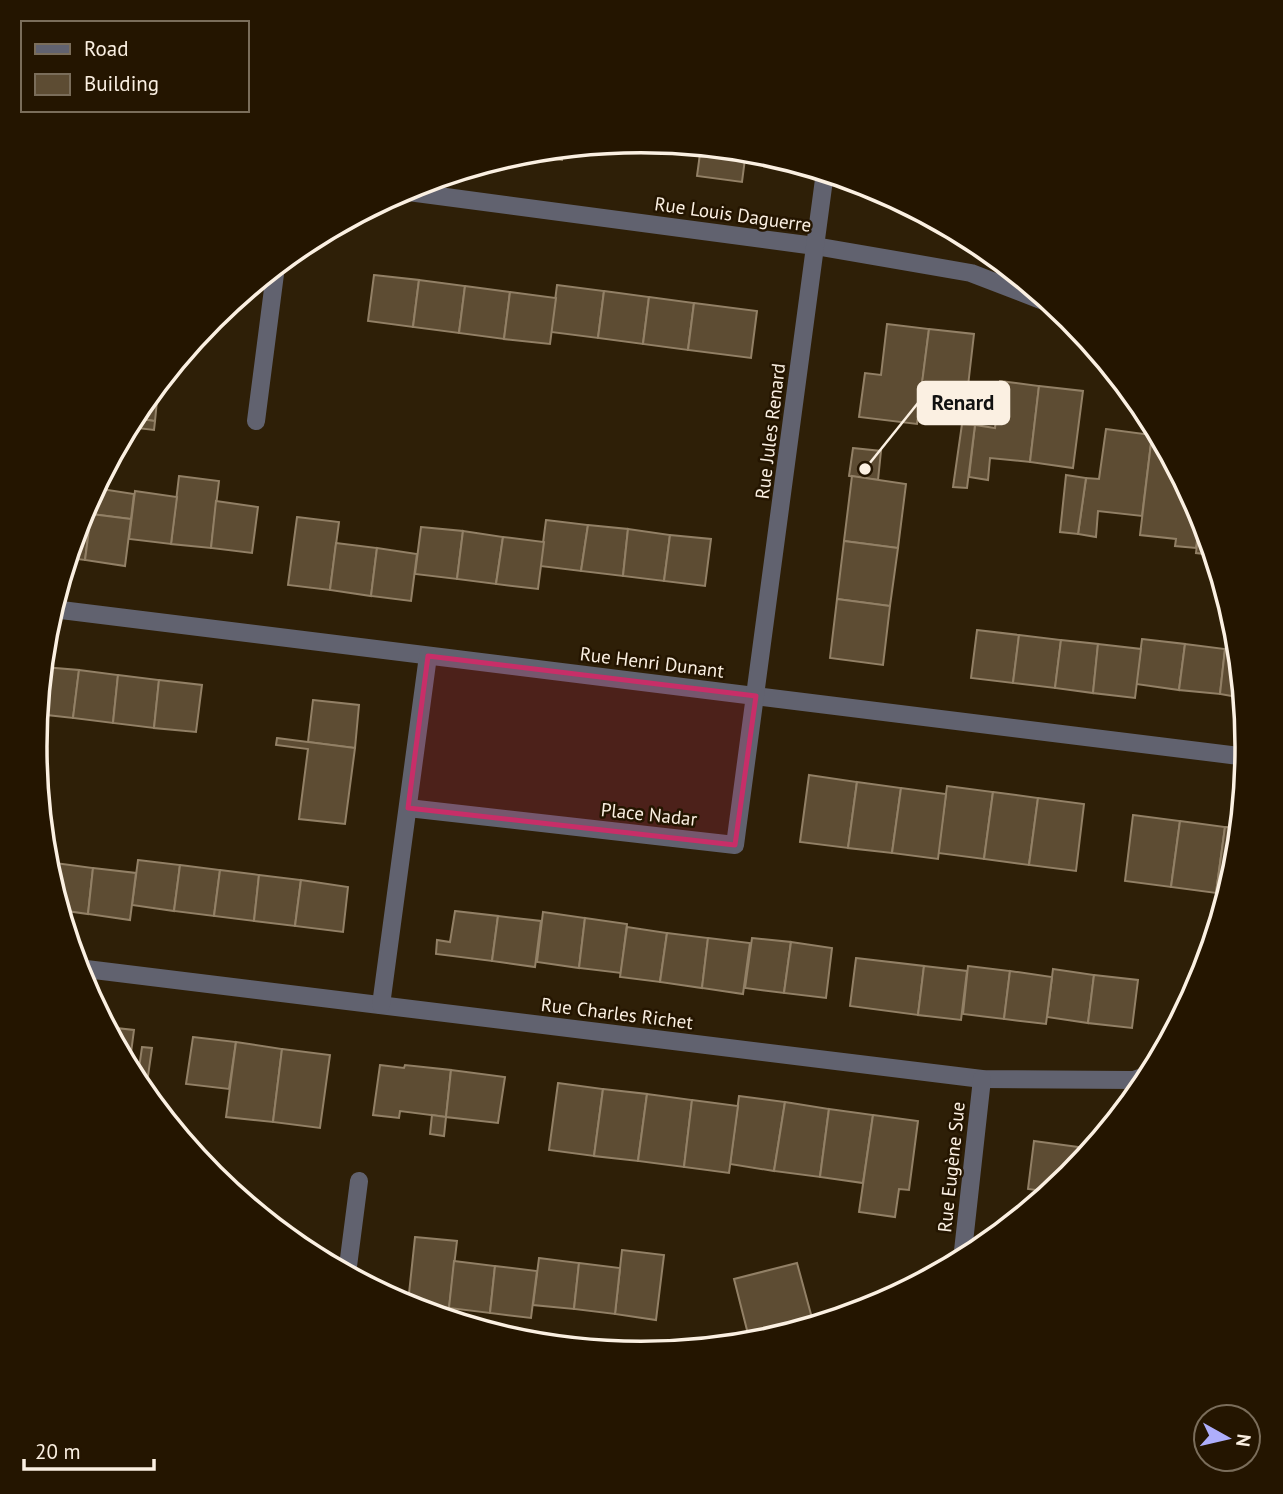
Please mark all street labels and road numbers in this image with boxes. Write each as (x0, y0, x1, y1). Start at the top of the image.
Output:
street label: Rue Louis Daguerre (653, 191, 813, 237)
street label: Rue Jules Renard (750, 362, 790, 500)
street label: Rue Henri Dunant (579, 641, 726, 683)
street label: Place Nadar (600, 797, 699, 831)
street label: Rue Charles Richet (540, 992, 695, 1034)
street label: Rue Eugène Sue (932, 1100, 970, 1234)

